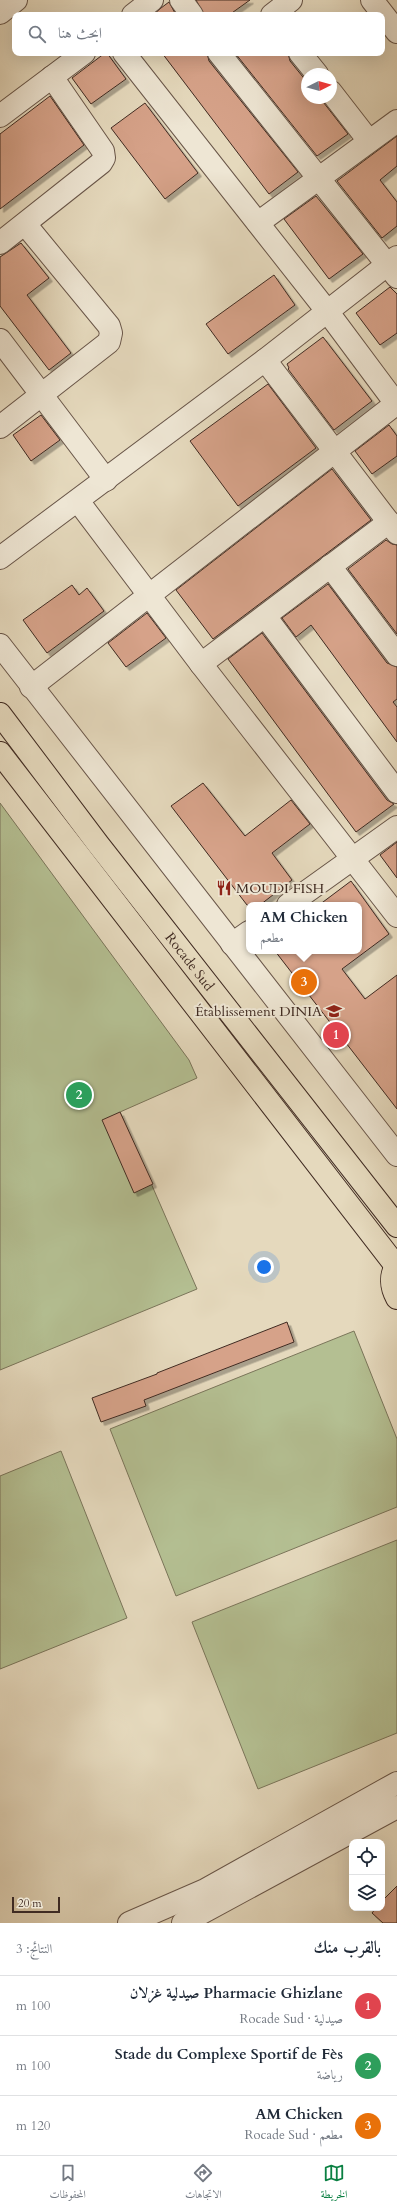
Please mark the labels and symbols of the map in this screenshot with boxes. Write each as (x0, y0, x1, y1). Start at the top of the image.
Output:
north arrow (301, 68, 337, 104)
restaurant icon: MOUDI FISH (215, 879, 233, 897)
place label: MOUDI FISH (236, 879, 324, 898)
street label: Rocade Sud (161, 928, 219, 995)
pin: 3 (291, 967, 317, 997)
place label: Établissement DINIA (195, 1002, 322, 1021)
school or university icon: Établissement DINIA (325, 1002, 343, 1020)
pin: 1 (323, 1020, 349, 1050)
pin: 2 (66, 1080, 92, 1110)
your location (254, 1257, 274, 1277)
scale bar (12, 1895, 60, 1914)

